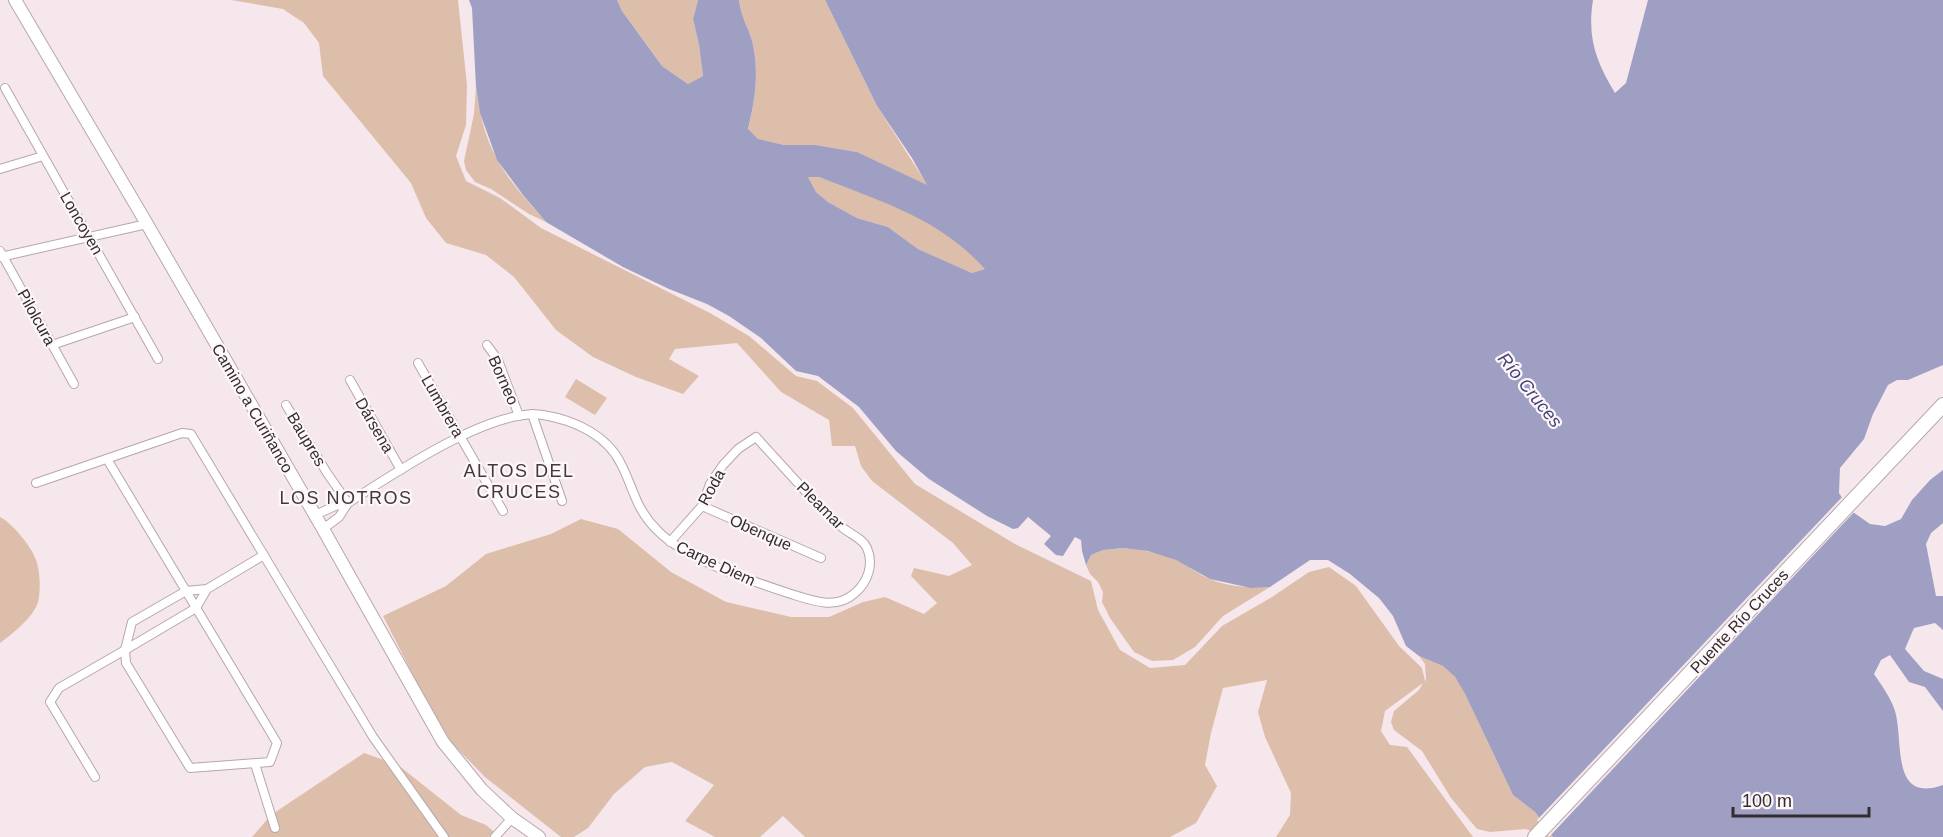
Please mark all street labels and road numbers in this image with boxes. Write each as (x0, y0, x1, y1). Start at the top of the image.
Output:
street label: Loncoyen (57, 189, 106, 258)
street label: Pilolcura (14, 286, 59, 348)
street label: Camino a Curiñanco (209, 341, 296, 476)
street label: Borneo (485, 353, 522, 407)
street label: Lumbrera (418, 372, 467, 440)
street label: Dársena (352, 395, 397, 456)
street label: Baupres (284, 409, 329, 469)
street label: Roda (695, 466, 728, 508)
street label: Pleamar (794, 478, 848, 533)
street label: Obenque (727, 511, 794, 554)
street label: Carpe Diem (674, 538, 758, 589)
street label: Puente Río Cruces (1687, 566, 1792, 677)

